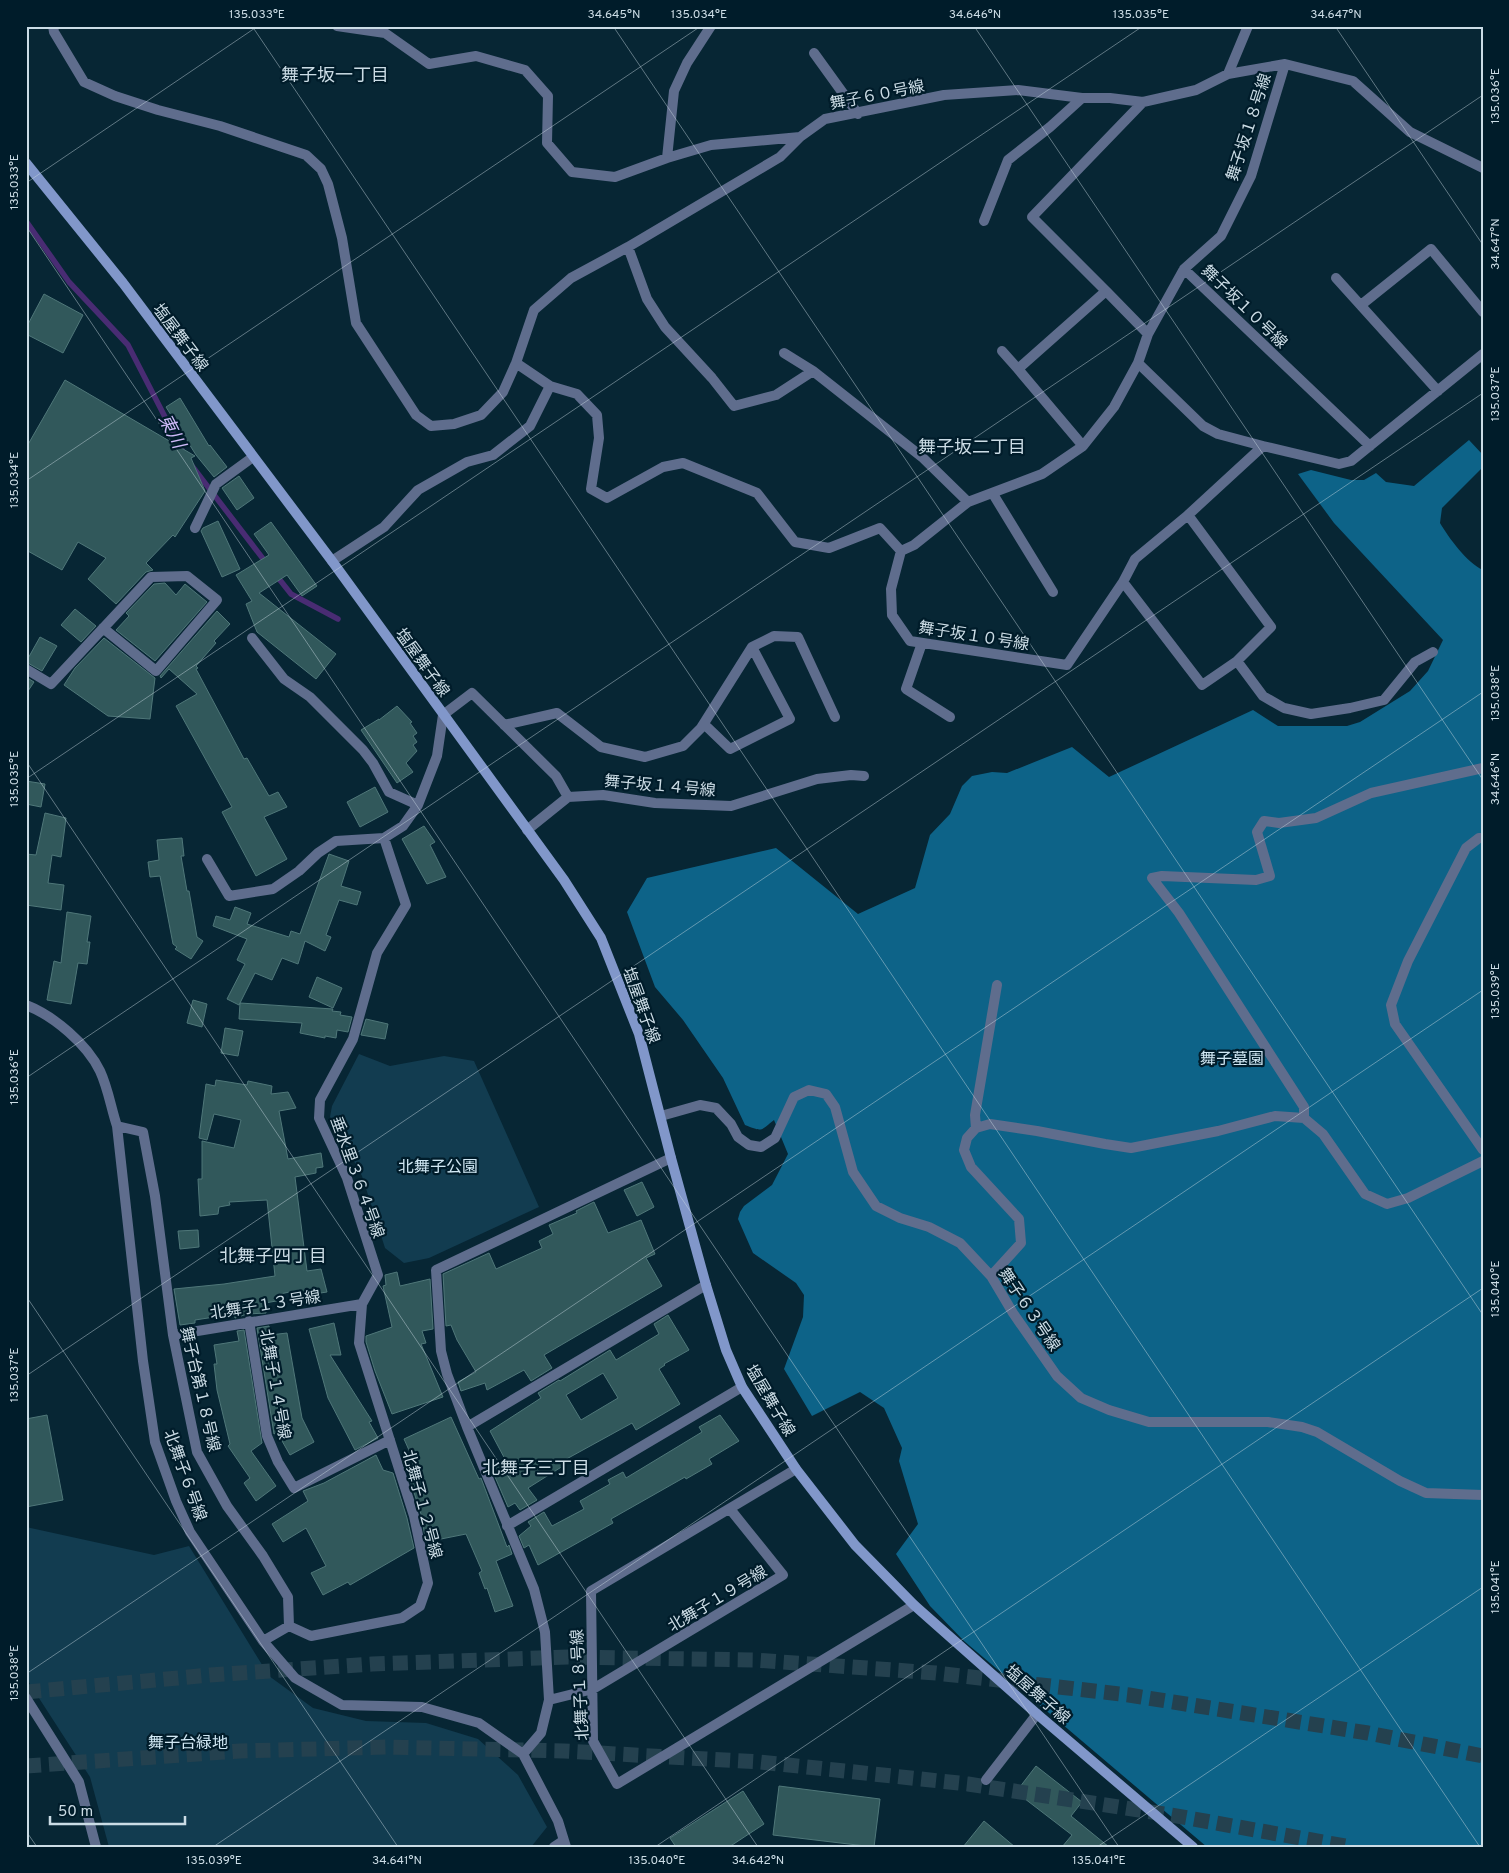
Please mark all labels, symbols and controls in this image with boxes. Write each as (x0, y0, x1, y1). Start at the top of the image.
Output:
text: 135.033°E (229, 7, 285, 23)
text: 34.645°N (588, 7, 640, 23)
text: 135.034°E (671, 7, 727, 23)
text: 34.646°N (949, 7, 1001, 23)
text: 135.035°E (1113, 7, 1169, 23)
text: 34.647°N (1310, 7, 1362, 23)
district label: 舞子坂一丁目 (281, 65, 389, 88)
text: 135.036°E (1488, 68, 1504, 124)
street label: 舞子坂１８号線 (1223, 71, 1277, 184)
street label: 舞子６０号線 (828, 77, 926, 115)
text: 135.033°E (7, 154, 23, 210)
text: 34.647°N (1488, 218, 1504, 270)
street label: 舞子坂１０号線 (1196, 261, 1291, 354)
street label: 塩屋舞子線 (147, 300, 211, 376)
text: 135.037°E (1488, 366, 1504, 422)
water label: 東川 (152, 410, 190, 455)
district label: 舞子坂二丁目 (918, 437, 1026, 460)
text: 135.034°E (7, 452, 23, 508)
street label: 舞子坂１０号線 (917, 618, 1031, 656)
street label: 塩屋舞子線 (390, 625, 453, 701)
text: 135.038°E (1488, 665, 1504, 721)
text: 135.035°E (7, 751, 23, 807)
text: 34.646°N (1488, 753, 1504, 805)
street label: 舞子坂１４号線 (603, 772, 716, 802)
text: 135.039°E (1488, 963, 1504, 1019)
street label: 塩屋舞子線 (617, 965, 663, 1047)
text: 135.036°E (7, 1049, 23, 1105)
park label: 舞子墓園 (1200, 1050, 1264, 1070)
street label: 垂水里３６４号線 (325, 1114, 387, 1241)
park label: 北舞子公園 (398, 1158, 478, 1178)
district label: 北舞子四丁目 (219, 1246, 327, 1269)
text: 135.040°E (1488, 1261, 1504, 1317)
street label: 舞子６３号線 (993, 1265, 1063, 1356)
street label: 北舞子１３号線 (208, 1287, 322, 1325)
street label: 舞子台第１８号線 (175, 1325, 223, 1454)
street label: 北舞子１４号線 (254, 1327, 294, 1441)
text: 135.037°E (7, 1347, 23, 1403)
street label: 塩屋舞子線 (740, 1362, 798, 1440)
street label: 北舞子６号線 (158, 1427, 210, 1524)
street label: 北舞子１２号線 (397, 1448, 445, 1561)
district label: 北舞子三丁目 (482, 1458, 590, 1481)
text: 135.041°E (1488, 1560, 1504, 1614)
street label: 北舞子１９号線 (665, 1562, 771, 1637)
street label: 北舞子１８号線 (568, 1628, 594, 1741)
text: 135.038°E (7, 1645, 23, 1701)
street label: 塩屋舞子線 (1000, 1662, 1073, 1729)
park label: 舞子台緑地 (148, 1734, 228, 1754)
scale bar (50, 1793, 185, 1825)
text: 50 m (58, 1803, 93, 1822)
text: 135.039°E (186, 1853, 242, 1869)
text: 34.641°N (372, 1853, 422, 1869)
text: 135.040°E (629, 1853, 685, 1869)
text: 34.642°N (732, 1853, 784, 1869)
text: 135.041°E (1072, 1853, 1126, 1869)

